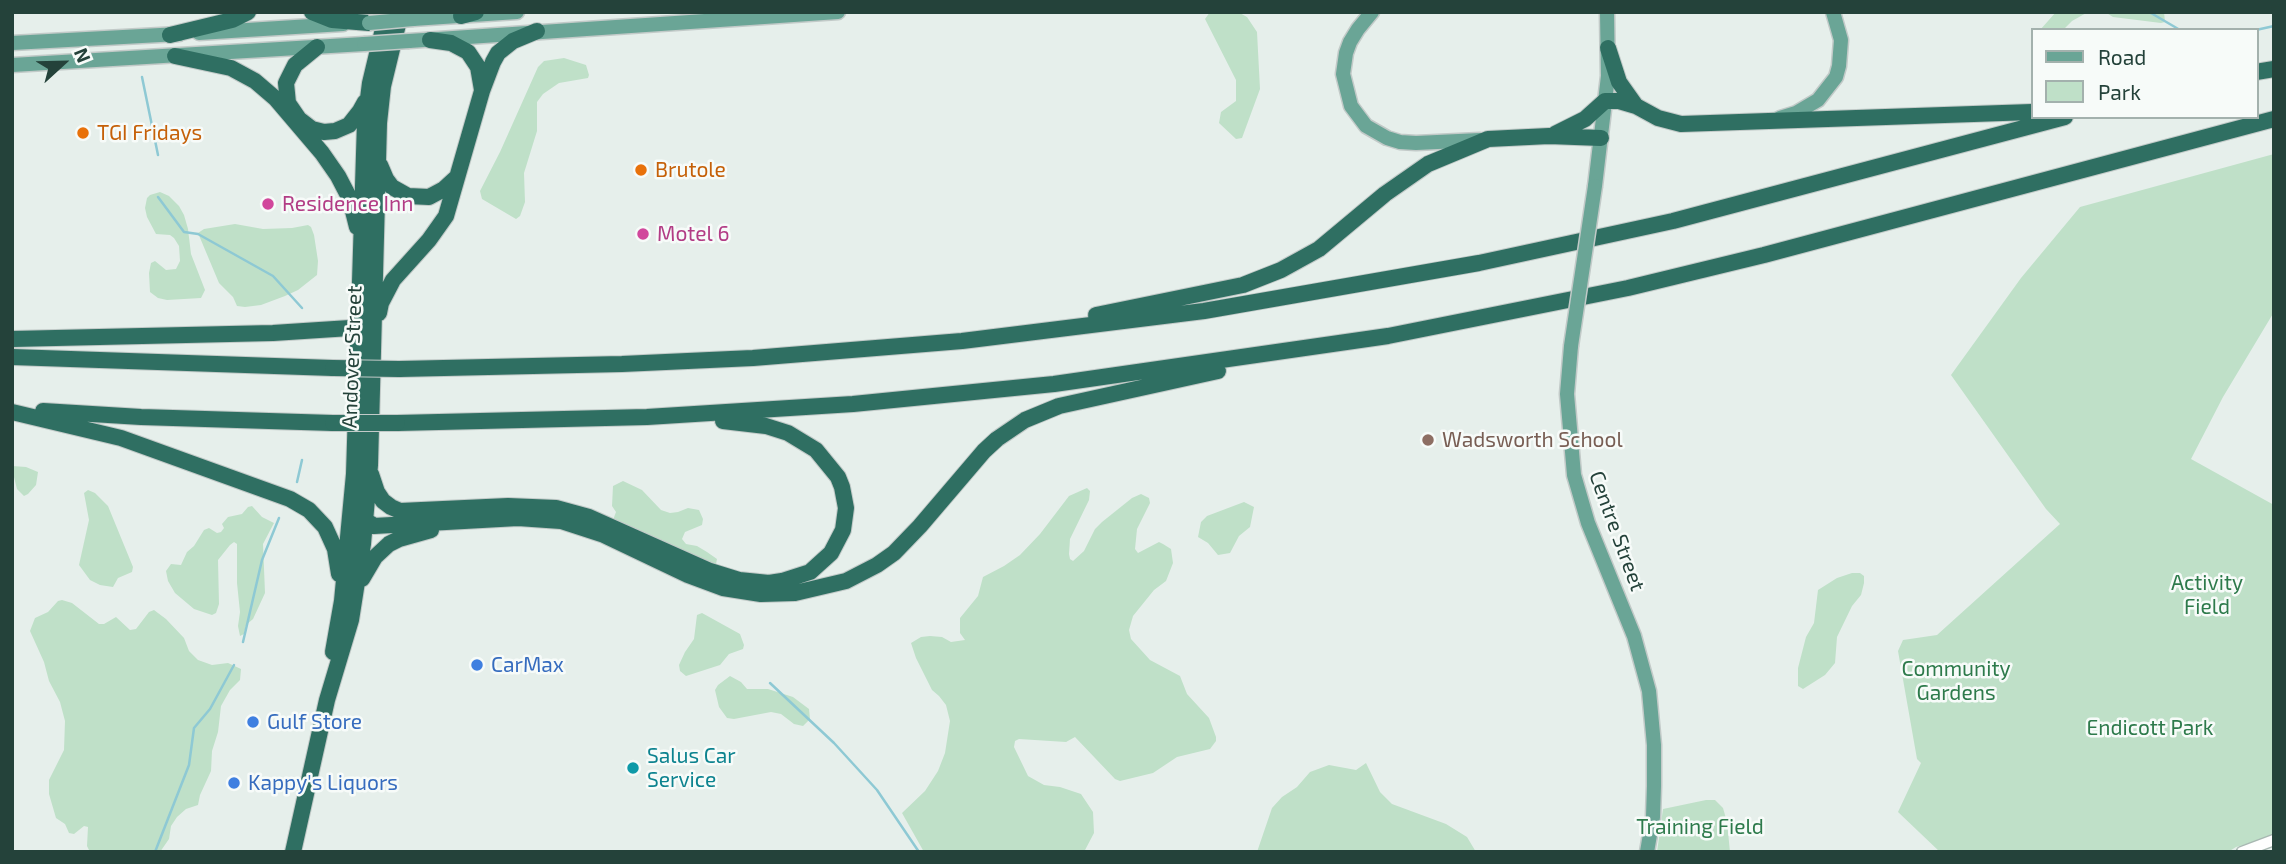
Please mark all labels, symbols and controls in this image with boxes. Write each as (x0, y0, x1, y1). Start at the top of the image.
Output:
north arrow (28, 28, 98, 98)
legend (2030, 28, 2258, 119)
text: N (70, 44, 96, 66)
text: Road (2098, 44, 2146, 69)
text: Park (2098, 79, 2141, 104)
place label: TGI Fridays (97, 120, 202, 146)
marker: TGI Fridays (75, 125, 91, 141)
place label: Brutole (655, 157, 726, 183)
marker: Brutole (633, 162, 649, 178)
place label: Residence Inn (282, 191, 414, 217)
marker: Residence Inn (260, 196, 276, 212)
place label: Motel 6 (657, 221, 730, 247)
marker: Motel 6 (635, 226, 651, 242)
street label: Andover Street (337, 285, 367, 429)
place label: Wadsworth School (1442, 427, 1623, 453)
marker: Wadsworth School (1420, 432, 1436, 448)
street label: Centre Street (1584, 468, 1650, 594)
park label: Activity Field (2171, 570, 2243, 620)
place label: CarMax (491, 652, 564, 678)
park label: Community Gardens (1901, 656, 2011, 706)
marker: CarMax (469, 657, 485, 673)
place label: Gulf Store (267, 709, 362, 735)
marker: Gulf Store (245, 714, 261, 730)
park label: Endicott Park (2087, 715, 2213, 741)
place label: Salus Car Service (647, 743, 736, 793)
marker: Salus Car Service (625, 760, 641, 776)
place label: Kappy's Liquors (248, 770, 398, 796)
marker: Kappy's Liquors (226, 775, 242, 791)
park label: Training Field (1636, 814, 1764, 840)

